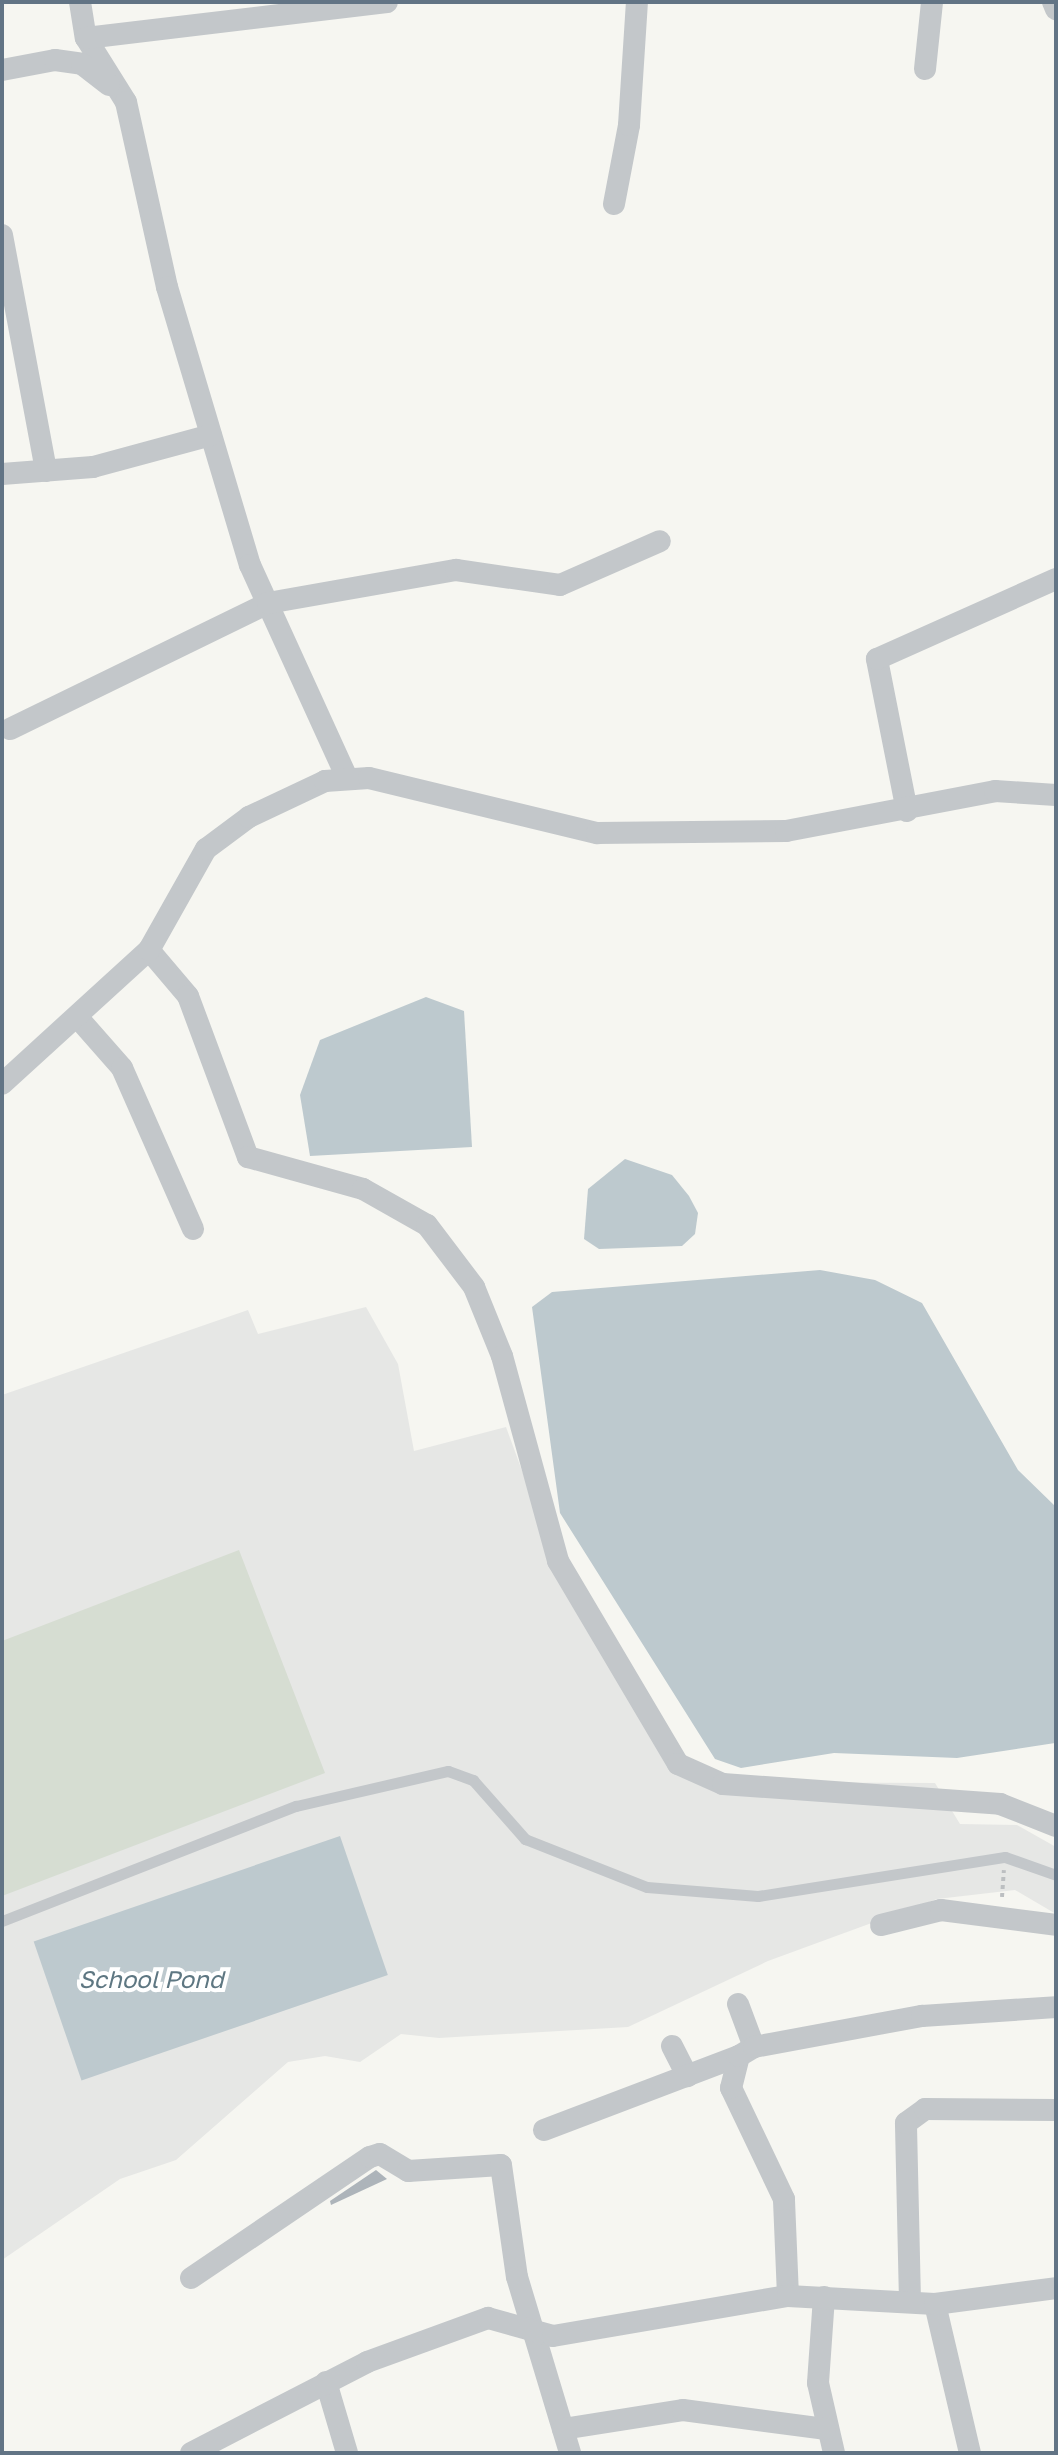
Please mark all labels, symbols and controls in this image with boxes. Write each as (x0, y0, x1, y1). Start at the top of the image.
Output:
water label: School Pond (78, 1965, 224, 1993)

